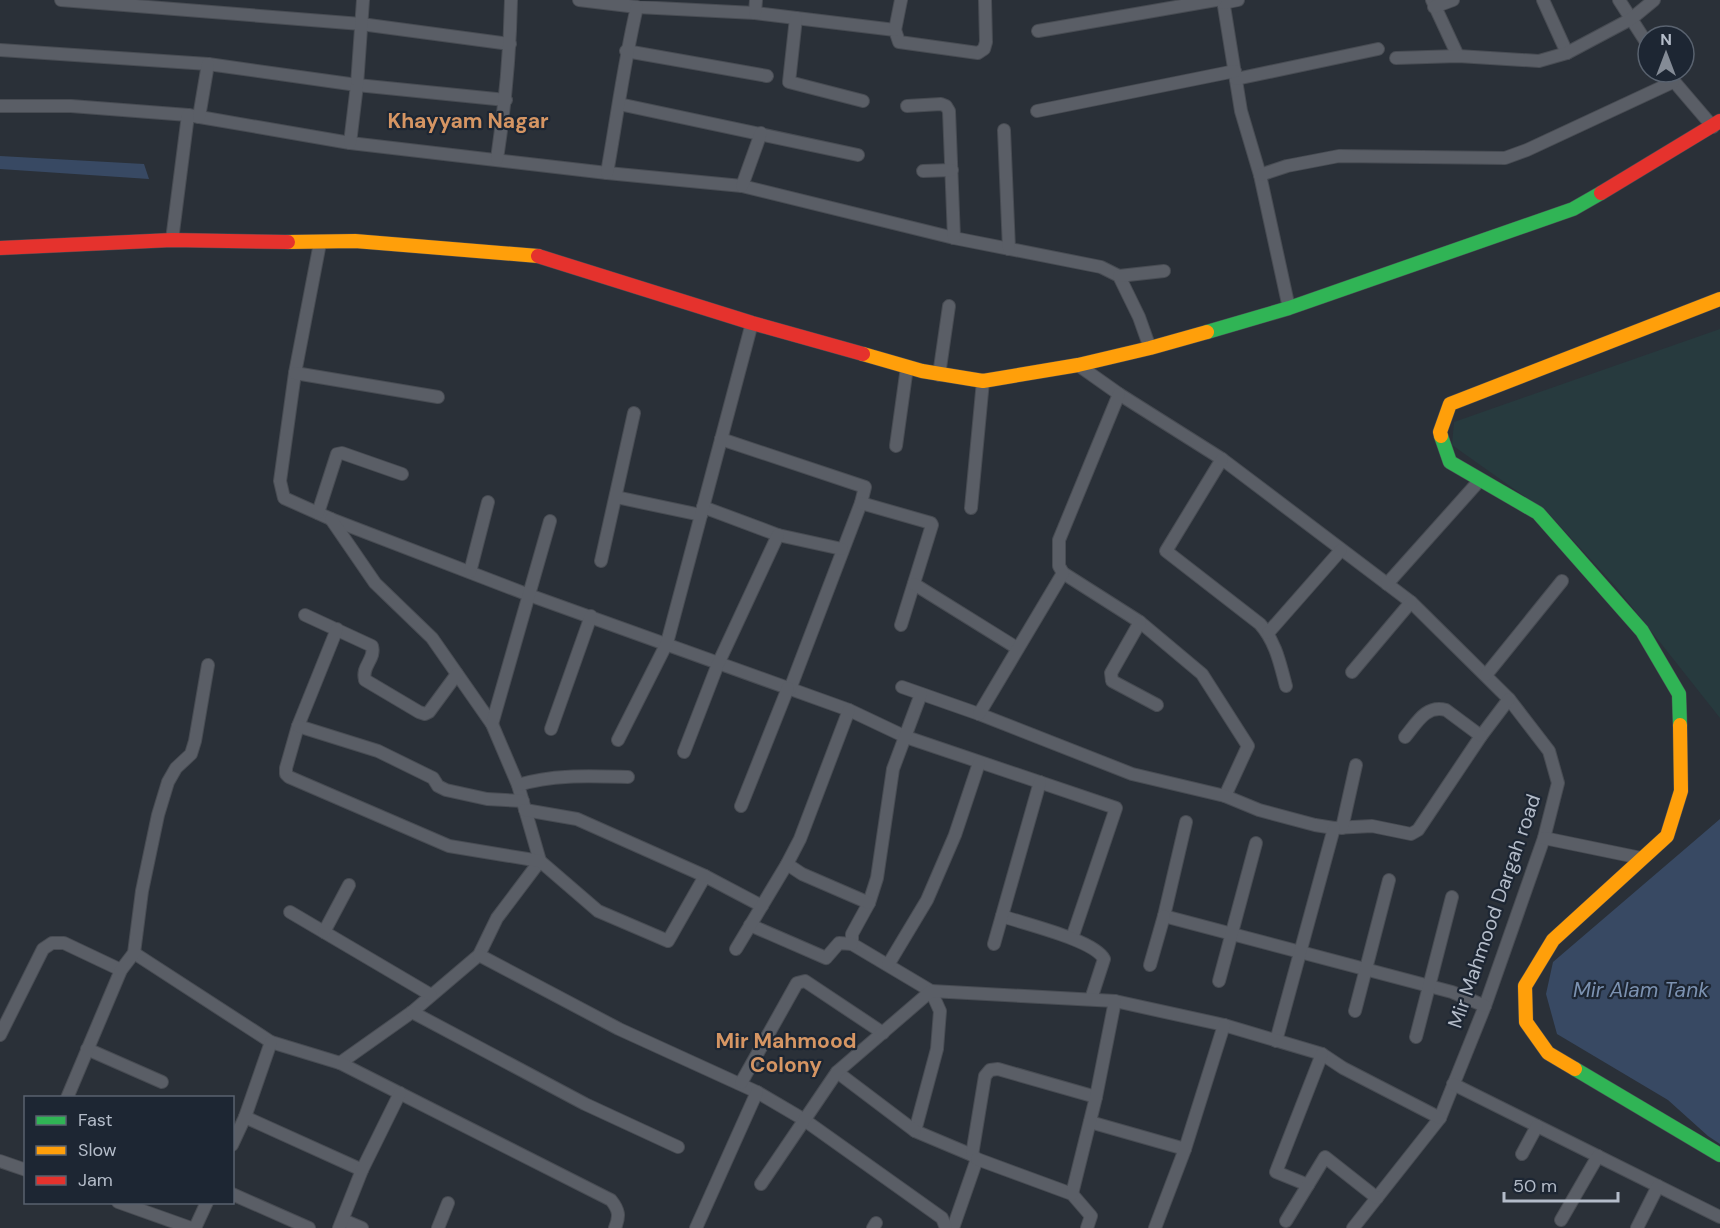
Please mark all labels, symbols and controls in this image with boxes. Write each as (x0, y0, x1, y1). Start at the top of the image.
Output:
north arrow (1636, 24, 1696, 84)
text: N (1660, 29, 1672, 50)
district label: Khayyam Nagar (387, 107, 549, 135)
street label: Mir Mahmood Dargah road (1442, 791, 1546, 1031)
water label: Mir Alam Tank (1573, 976, 1709, 1004)
district label: Mir Mahmood Colony (716, 1027, 856, 1079)
legend (24, 1096, 234, 1204)
text: Fast (78, 1108, 113, 1132)
text: Slow (78, 1138, 117, 1162)
scale bar (1504, 1165, 1618, 1203)
text: Jam (78, 1168, 113, 1192)
text: 50 m (1513, 1174, 1557, 1198)

